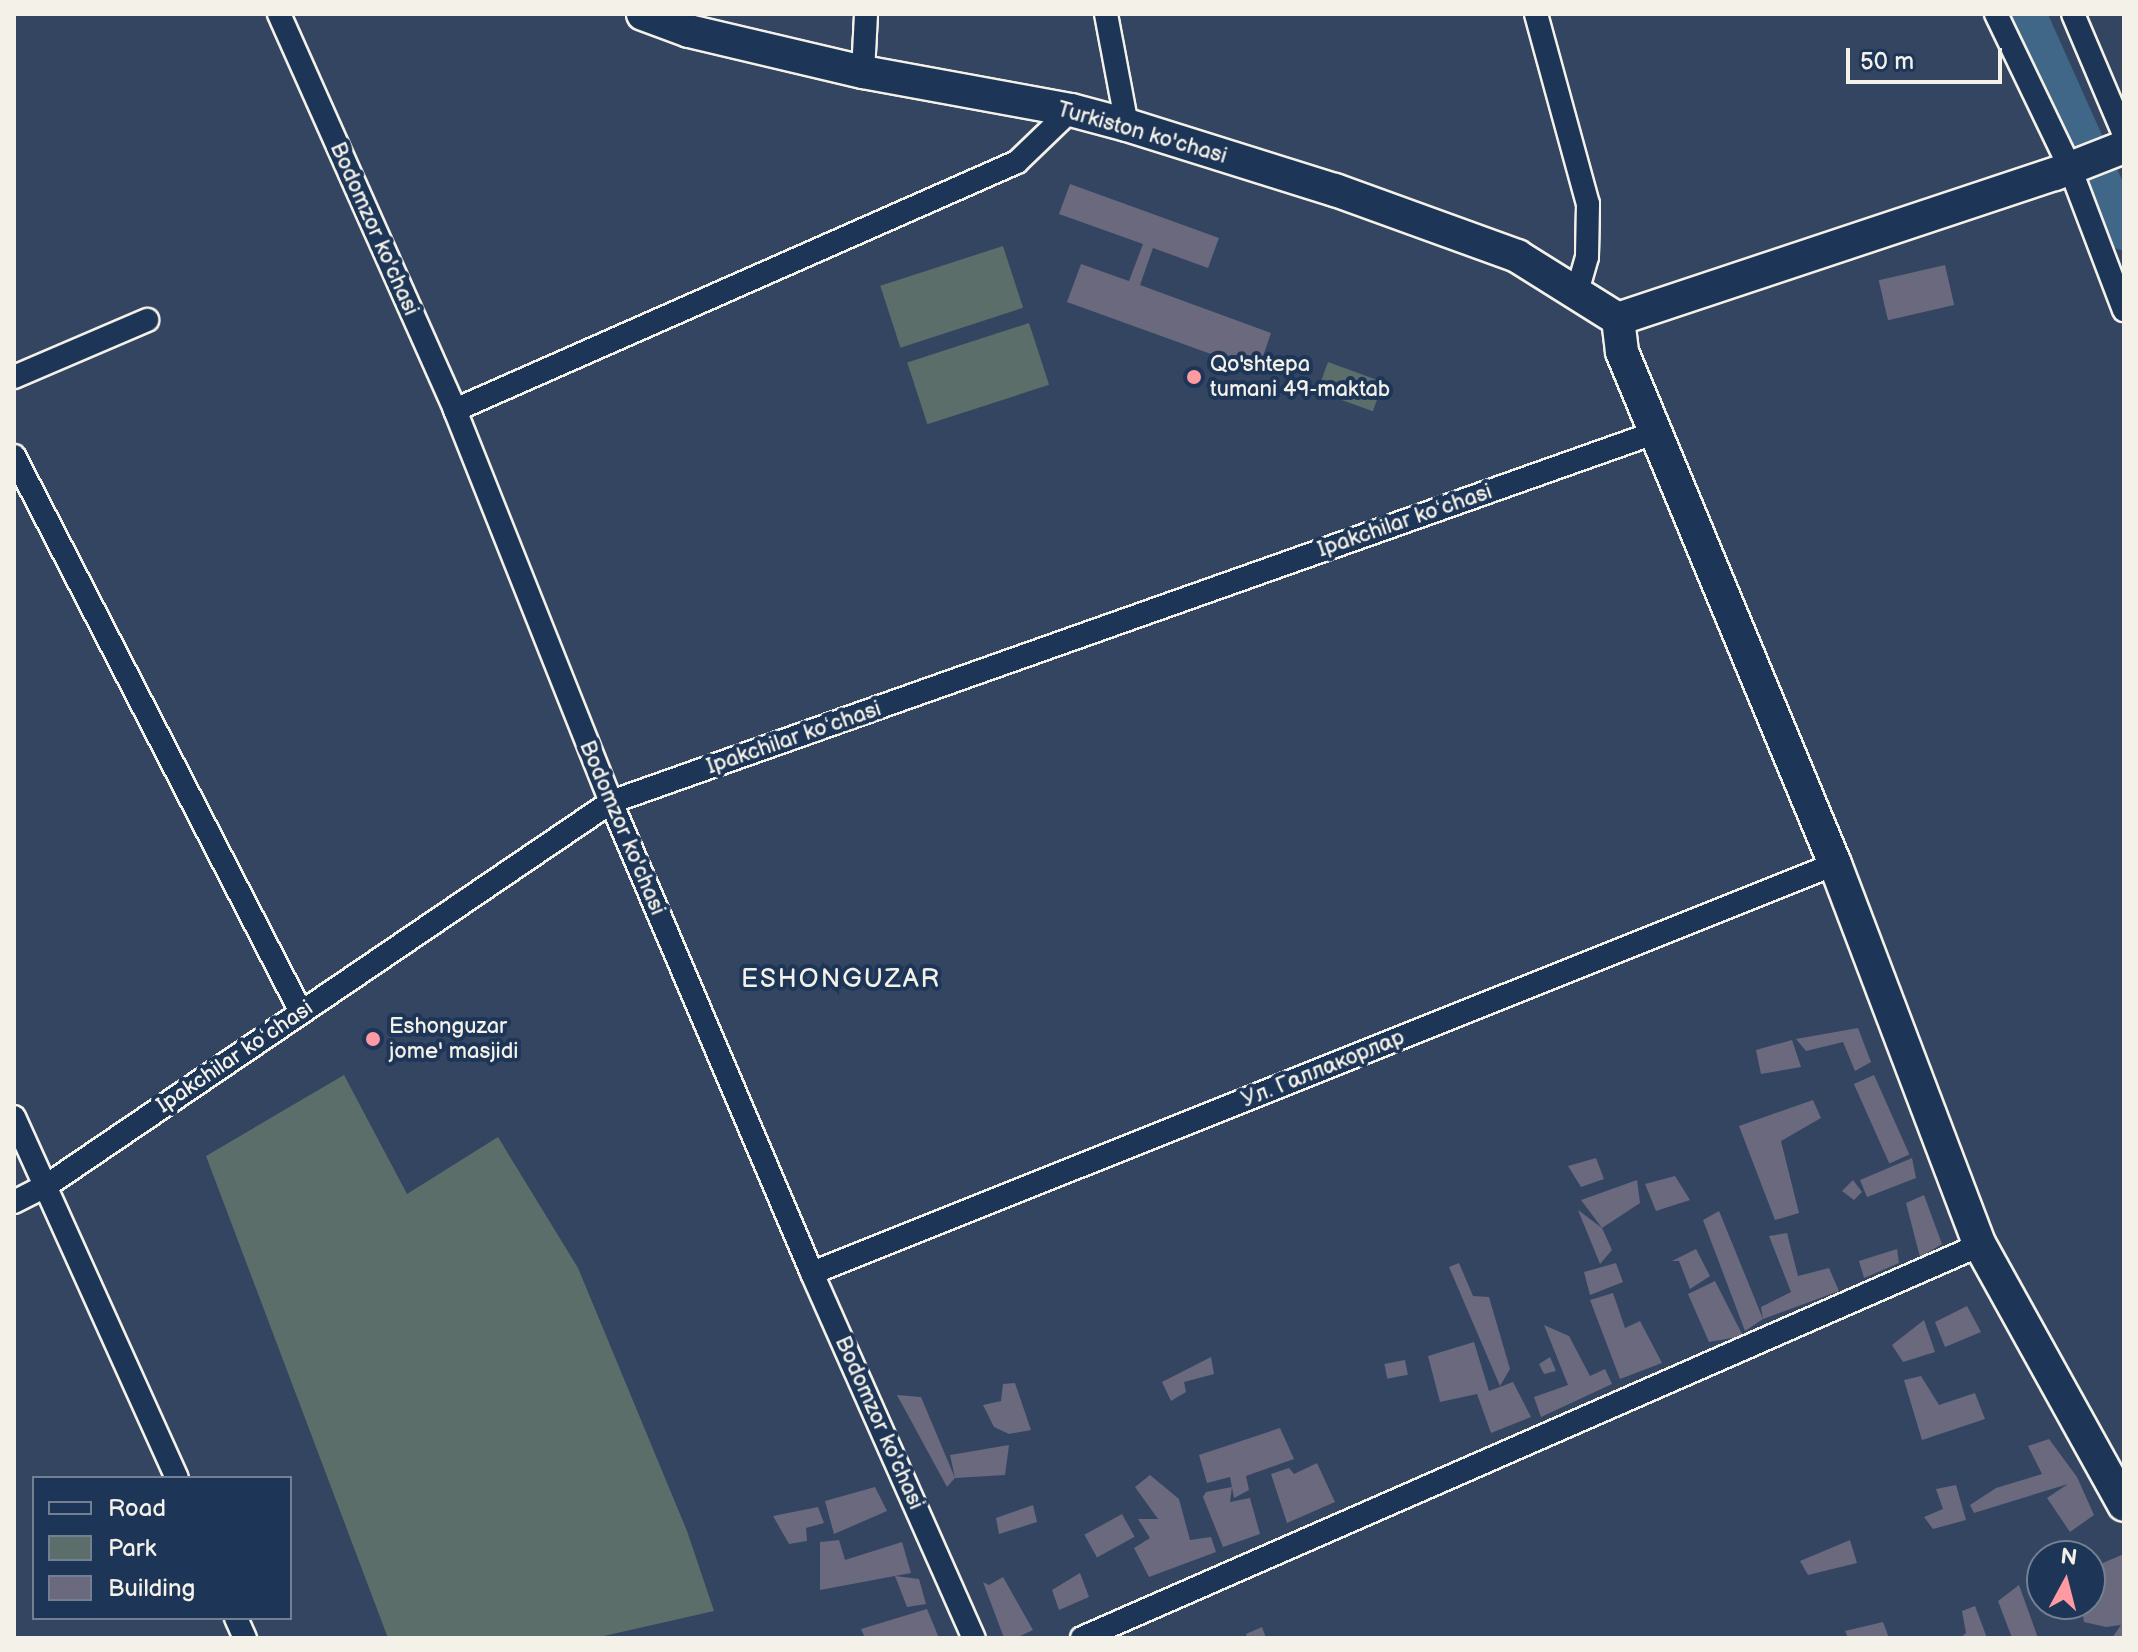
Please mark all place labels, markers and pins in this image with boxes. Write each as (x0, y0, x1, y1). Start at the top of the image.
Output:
place label: Qo'shtepa tumani 49-maktab (1210, 351, 1390, 402)
marker: Qo'shtepa tumani 49-maktab (1185, 368, 1203, 386)
place label: Eshonguzar jome' masjidi (389, 1013, 519, 1064)
marker: Eshonguzar jome' masjidi (364, 1030, 382, 1048)

